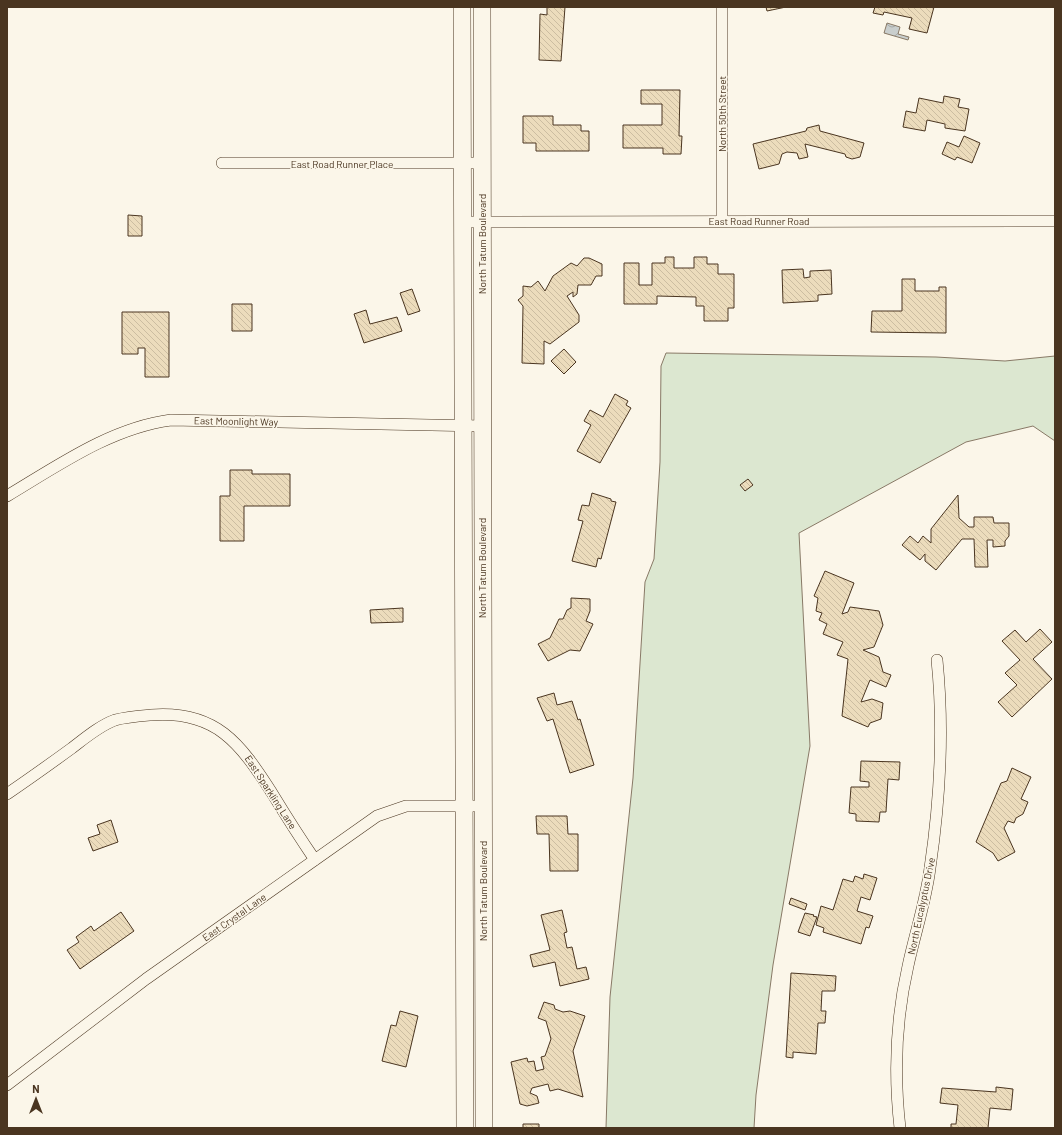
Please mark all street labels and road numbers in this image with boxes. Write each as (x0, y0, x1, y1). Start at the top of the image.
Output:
street label: North 50th Street (716, 76, 728, 152)
street label: East Road Runner Place (291, 158, 393, 170)
street label: North Tatum Boulevard (476, 194, 488, 294)
street label: East Road Runner Road (709, 215, 809, 227)
street label: East Moonlight Way (194, 414, 279, 428)
street label: North Tatum Boulevard (476, 518, 488, 618)
street label: East Sparkling Lane (243, 753, 299, 831)
street label: North Tatum Boulevard (477, 841, 489, 941)
street label: North Eucalyptus Drive (905, 856, 937, 956)
street label: East Crystal Lane (200, 891, 268, 943)

